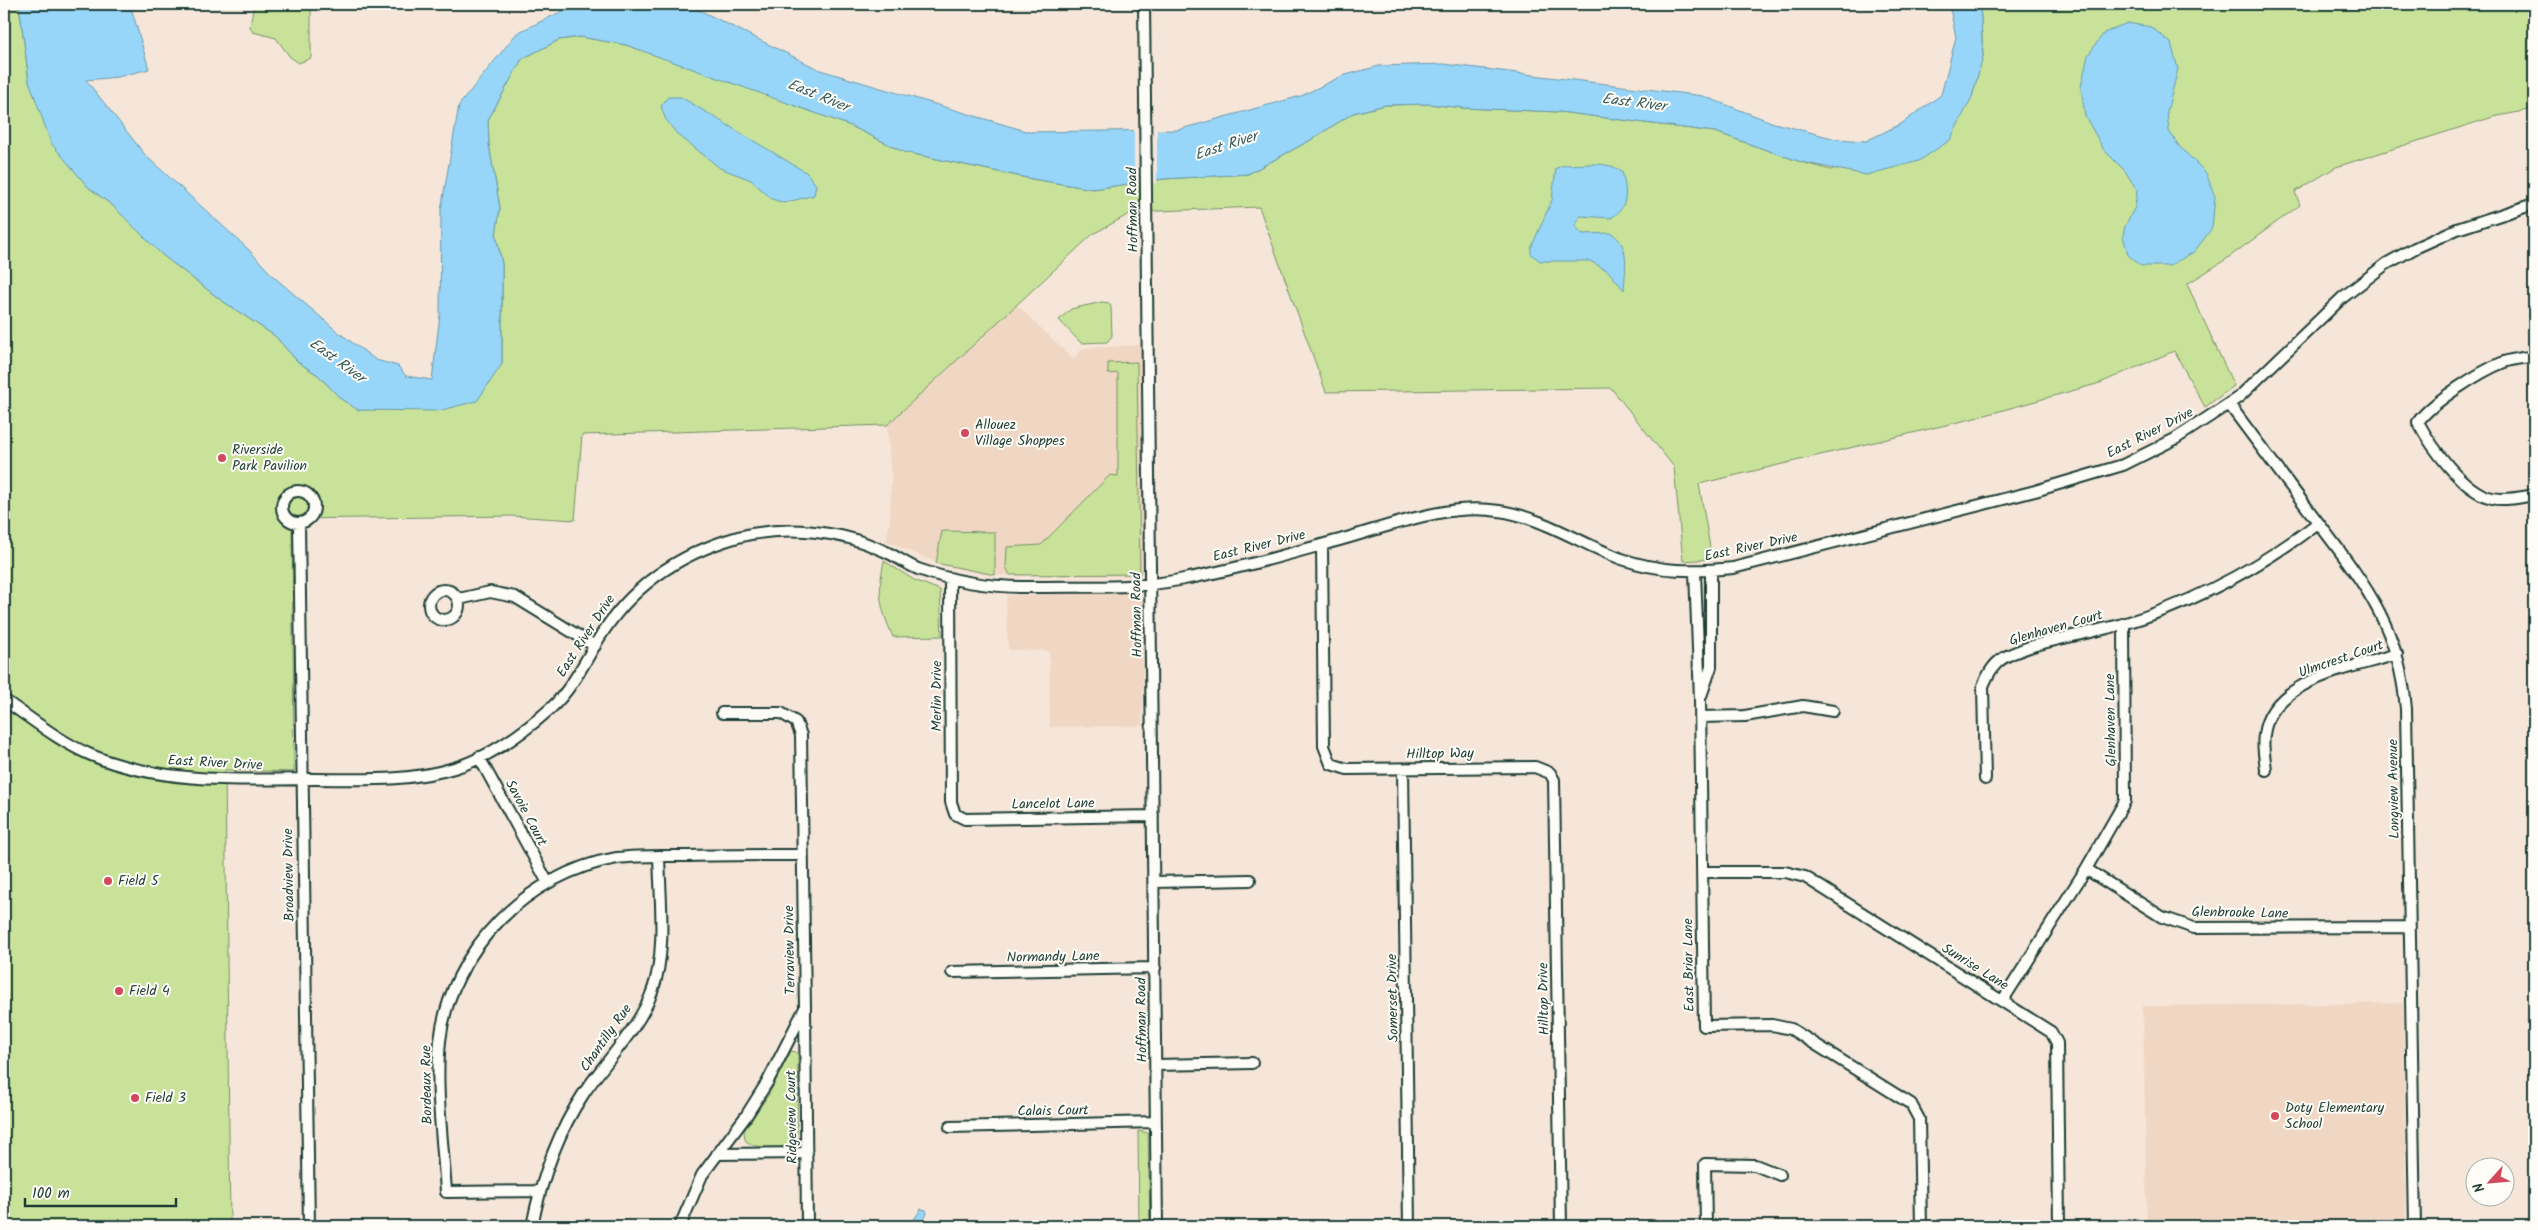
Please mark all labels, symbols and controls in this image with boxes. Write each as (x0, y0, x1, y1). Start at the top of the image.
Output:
water label: East River (784, 73, 855, 120)
water label: East River (1601, 87, 1670, 119)
water label: East River (1192, 124, 1263, 167)
street label: Hoffman Road (1121, 166, 1145, 253)
water label: East River (304, 332, 373, 391)
street label: East River Drive (2103, 401, 2198, 464)
place label: Allouez Village Shoppes (975, 414, 1065, 452)
marker: Allouez Village Shoppes (959, 427, 971, 439)
place label: Riverside Park Pavilion (232, 439, 307, 477)
marker: Riverside Park Pavilion (216, 452, 228, 464)
street label: East River Drive (1210, 524, 1308, 568)
street label: East River Drive (1702, 526, 1800, 568)
street label: Hoffman Road (1125, 571, 1149, 658)
street label: East River Drive (551, 590, 621, 682)
street label: Glenhaven Court (2007, 604, 2106, 652)
street label: Ulmcrest Court (2296, 634, 2387, 684)
street label: Merlin Drive (926, 660, 948, 732)
street label: Glenhaven Lane (2099, 673, 2123, 767)
street label: Longview Avenue (2382, 738, 2406, 839)
street label: Hilltop Way (1406, 742, 1474, 766)
street label: East River Drive (167, 750, 264, 777)
street label: Savoie Court (499, 776, 553, 851)
street label: Lancelot Lane (1011, 792, 1095, 816)
street label: Broadview Drive (277, 828, 301, 922)
place label: Field 5 (118, 870, 160, 892)
marker: Field 5 (102, 875, 114, 887)
street label: Glenbrooke Lane (2191, 901, 2289, 925)
street label: Terraview Drive (778, 904, 802, 995)
street label: East Briar Lane (1677, 917, 1701, 1012)
street label: Sunrise Lane (1937, 938, 2013, 997)
street label: Normandy Lane (1006, 945, 1100, 969)
street label: Somerset Drive (1381, 953, 1405, 1042)
street label: Hilltop Drive (1532, 962, 1556, 1036)
street label: Hoffman Road (1130, 976, 1154, 1063)
place label: Field 4 (129, 980, 170, 1002)
marker: Field 4 (113, 985, 125, 997)
street label: Chantilly Rue (574, 999, 638, 1077)
street label: Bordeaux Rue (415, 1044, 439, 1125)
street label: Ridgeview Court (780, 1069, 804, 1164)
place label: Field 3 (145, 1087, 186, 1109)
marker: Field 3 (129, 1092, 141, 1104)
place label: Doty Elementary School (2285, 1097, 2384, 1135)
street label: Calais Court (1017, 1099, 1089, 1123)
marker: Doty Elementary School (2269, 1110, 2281, 1122)
north arrow (2466, 1158, 2516, 1208)
scale bar (25, 1175, 176, 1207)
text: N (2467, 1178, 2491, 1196)
text: 100 m (32, 1182, 70, 1206)

